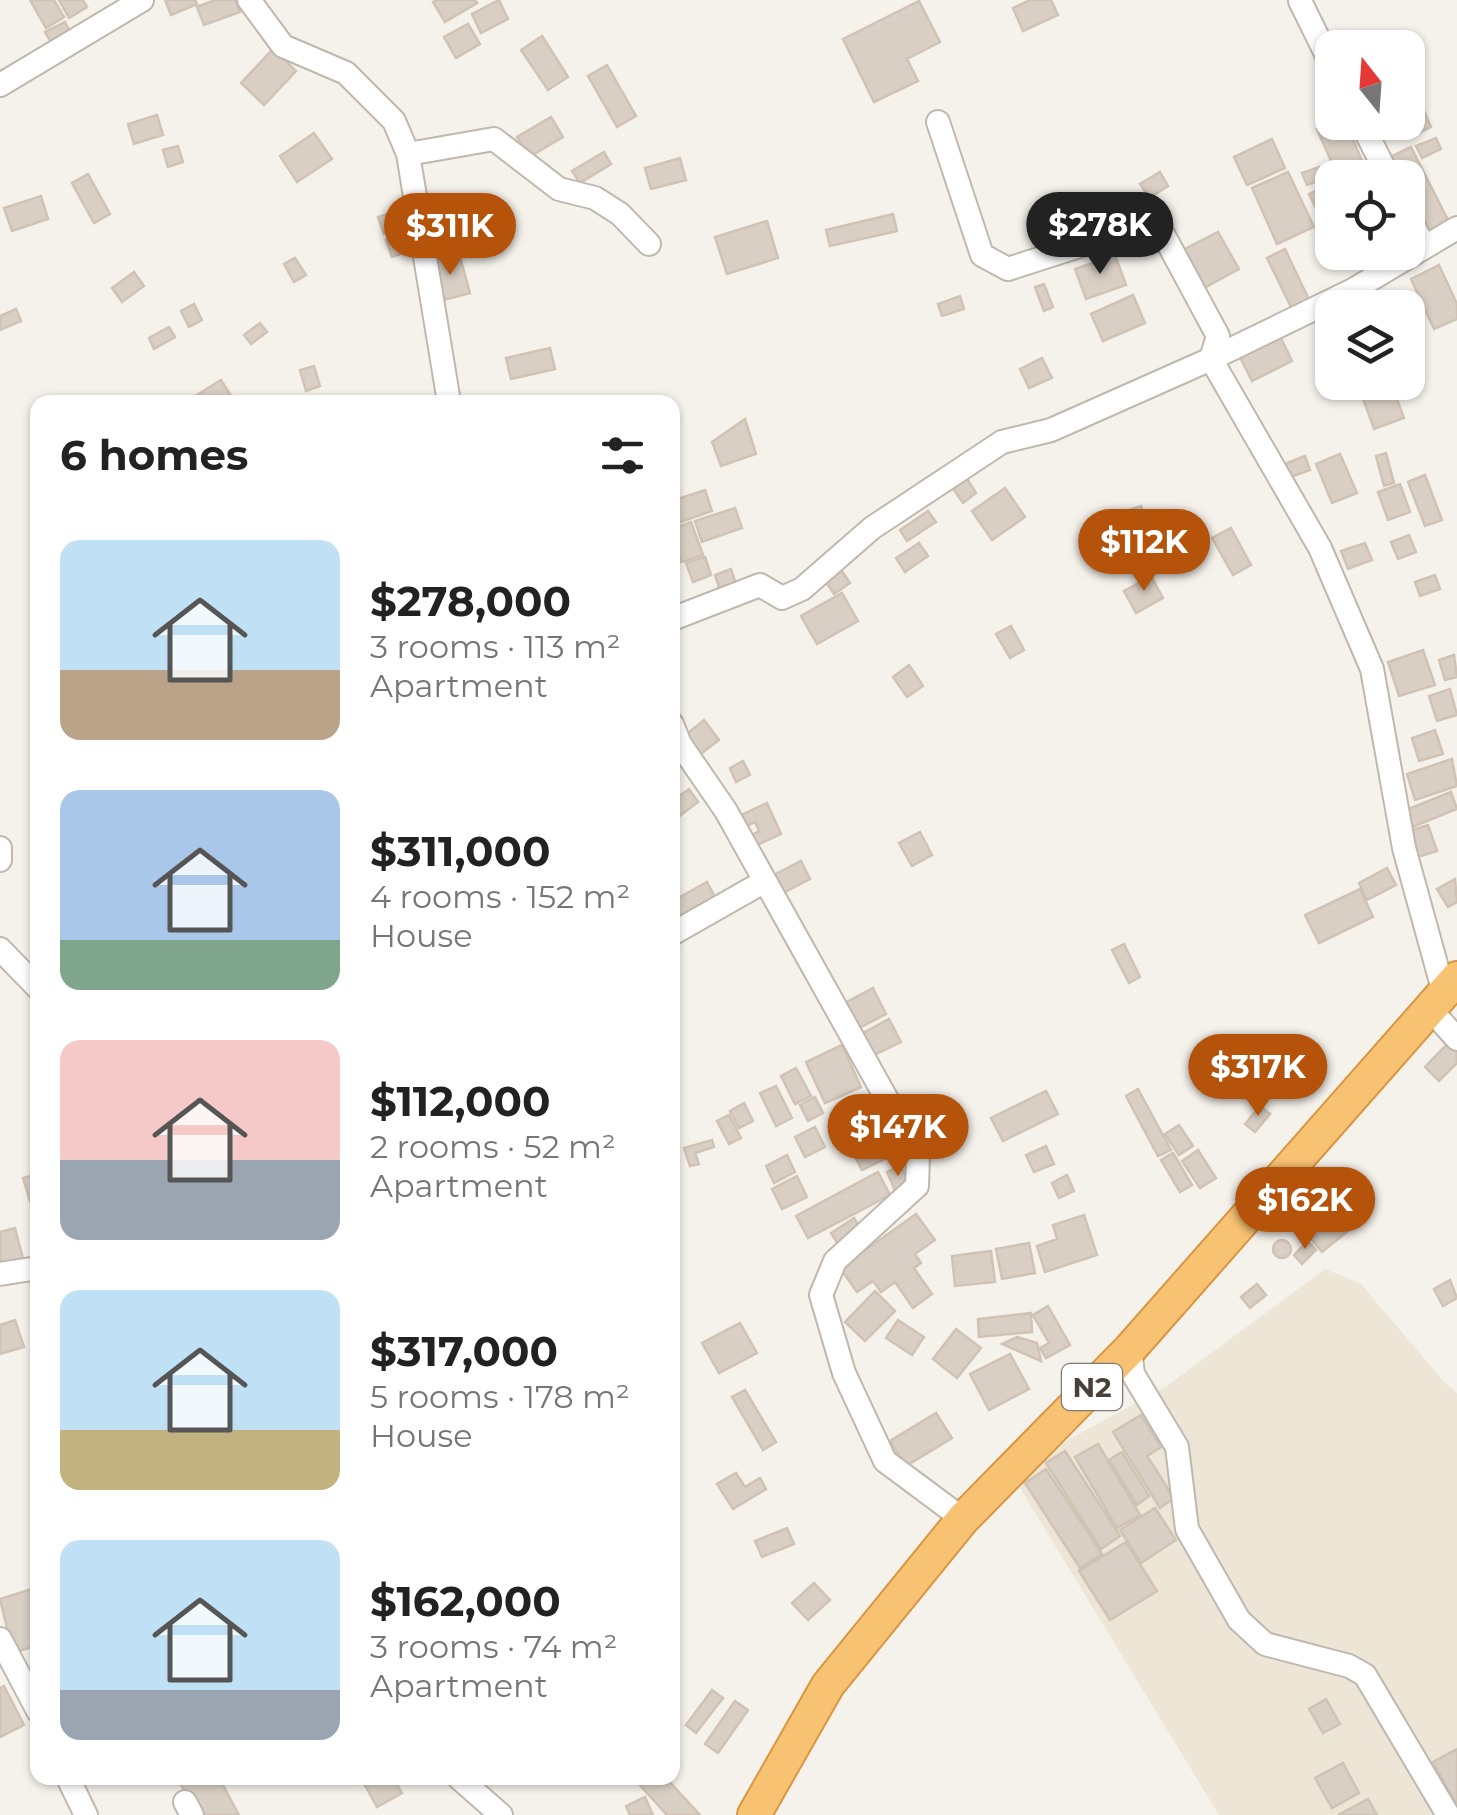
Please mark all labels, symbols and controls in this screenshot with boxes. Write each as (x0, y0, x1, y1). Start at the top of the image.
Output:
north arrow (1315, 30, 1425, 140)
map controls (1315, 30, 1425, 400)
button: locate (1315, 160, 1425, 270)
pin: $278K (1030, 192, 1170, 277)
pin: $311K (380, 193, 520, 278)
text: $278K (1048, 205, 1152, 244)
text: $311K (406, 206, 494, 245)
button: layers (1315, 290, 1425, 400)
icon: filters (595, 428, 650, 483)
text: 6 homes (60, 429, 248, 481)
pin: $112K (1074, 509, 1214, 594)
text: $112K (1100, 522, 1188, 561)
text: $278,000 (370, 575, 571, 627)
icon: home (140, 580, 260, 700)
text: 3 rooms · 113 m² (370, 627, 621, 666)
text: Apartment (370, 666, 548, 705)
text: $311,000 (370, 825, 550, 877)
icon: home (140, 830, 260, 950)
text: 4 rooms · 152 m² (370, 877, 630, 916)
text: House (370, 916, 473, 955)
pin: $317K (1188, 1034, 1328, 1119)
text: $317K (1210, 1047, 1306, 1086)
text: $112,000 (370, 1075, 551, 1127)
icon: home (140, 1080, 260, 1200)
pin: $147K (828, 1094, 968, 1179)
text: $147K (850, 1107, 946, 1146)
text: 2 rooms · 52 m² (370, 1127, 616, 1166)
text: Apartment (370, 1166, 548, 1205)
pin: $162K (1235, 1167, 1375, 1252)
text: $162K (1257, 1180, 1353, 1219)
text: $317,000 (370, 1325, 558, 1377)
icon: home (140, 1330, 260, 1450)
road number: N2 (1062, 1364, 1122, 1410)
text: 5 rooms · 178 m² (370, 1377, 630, 1416)
text: House (370, 1416, 473, 1455)
text: $162,000 (370, 1575, 561, 1627)
icon: home (140, 1580, 260, 1700)
text: 3 rooms · 74 m² (370, 1627, 617, 1666)
text: Apartment (370, 1666, 548, 1705)

